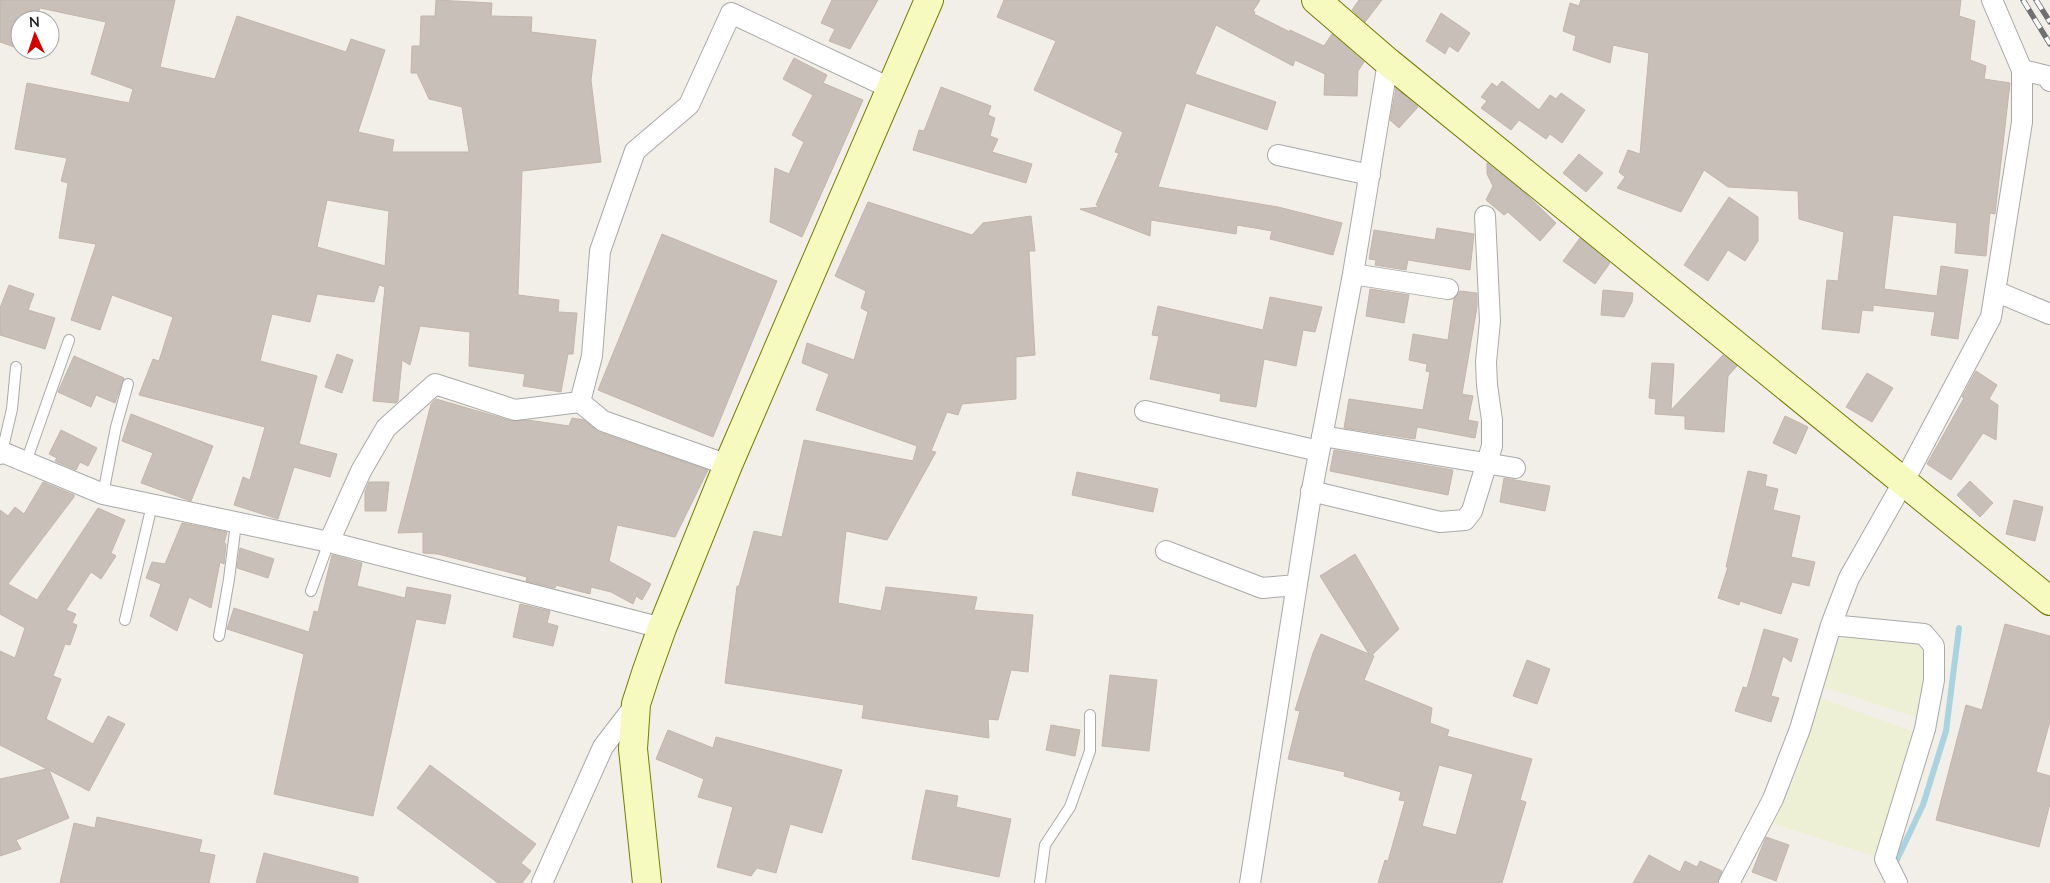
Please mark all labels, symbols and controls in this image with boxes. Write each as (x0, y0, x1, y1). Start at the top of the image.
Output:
north arrow (10, 10, 60, 60)
text: N (28, 13, 40, 30)

